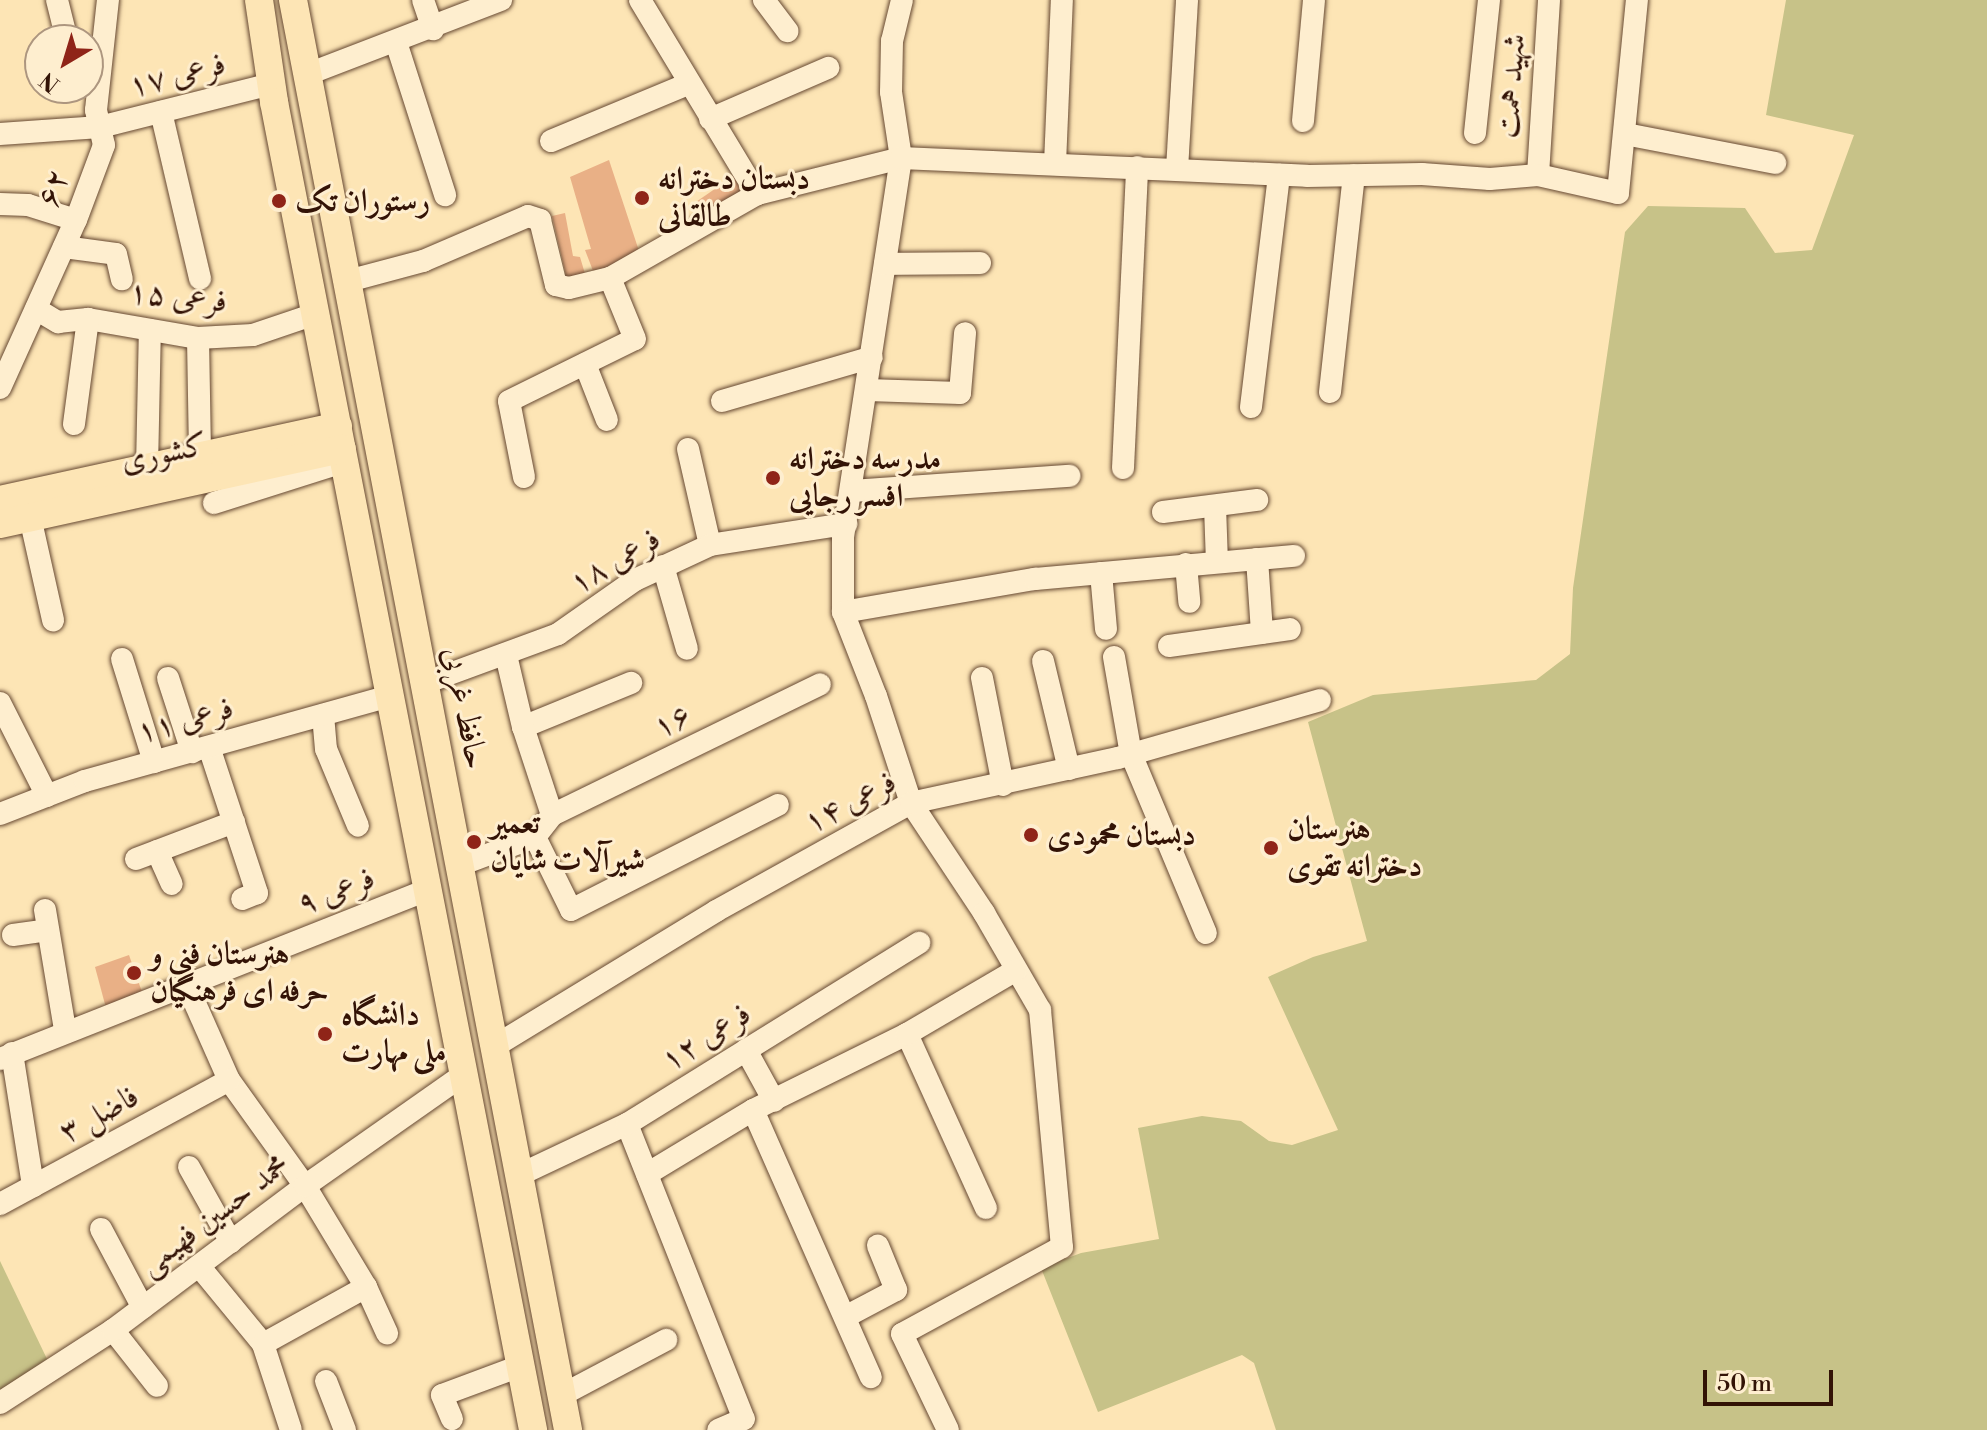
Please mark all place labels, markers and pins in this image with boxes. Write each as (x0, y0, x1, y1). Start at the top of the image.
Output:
place label: دبستان دخترانه طالقانی (658, 161, 810, 236)
place label: رستوران تک (295, 182, 430, 220)
marker: دبستان دخترانه طالقانی (633, 189, 651, 207)
marker: رستوران تک (270, 192, 288, 210)
place label: مدرسه دخترانه افسر رجایی (789, 441, 941, 516)
marker: مدرسه دخترانه افسر رجایی (764, 469, 782, 487)
place label: تعمیر شیرآلات شایان (490, 805, 645, 880)
place label: هنرستان دخترانه تقوی (1287, 811, 1422, 886)
place label: دبستان محمودی (1047, 816, 1196, 854)
marker: دبستان محمودی (1022, 826, 1040, 844)
marker: تعمیر شیرآلات شایان (465, 833, 483, 851)
marker: هنرستان دخترانه تقوی (1262, 839, 1280, 857)
place label: هنرستان فنی و حرفه ای فرهنگیان (150, 936, 328, 1011)
marker: هنرستان فنی و حرفه ای فرهنگیان (125, 964, 143, 982)
place label: دانشگاه ملی مهارت (341, 997, 446, 1072)
marker: دانشگاه ملی مهارت (316, 1025, 334, 1043)

